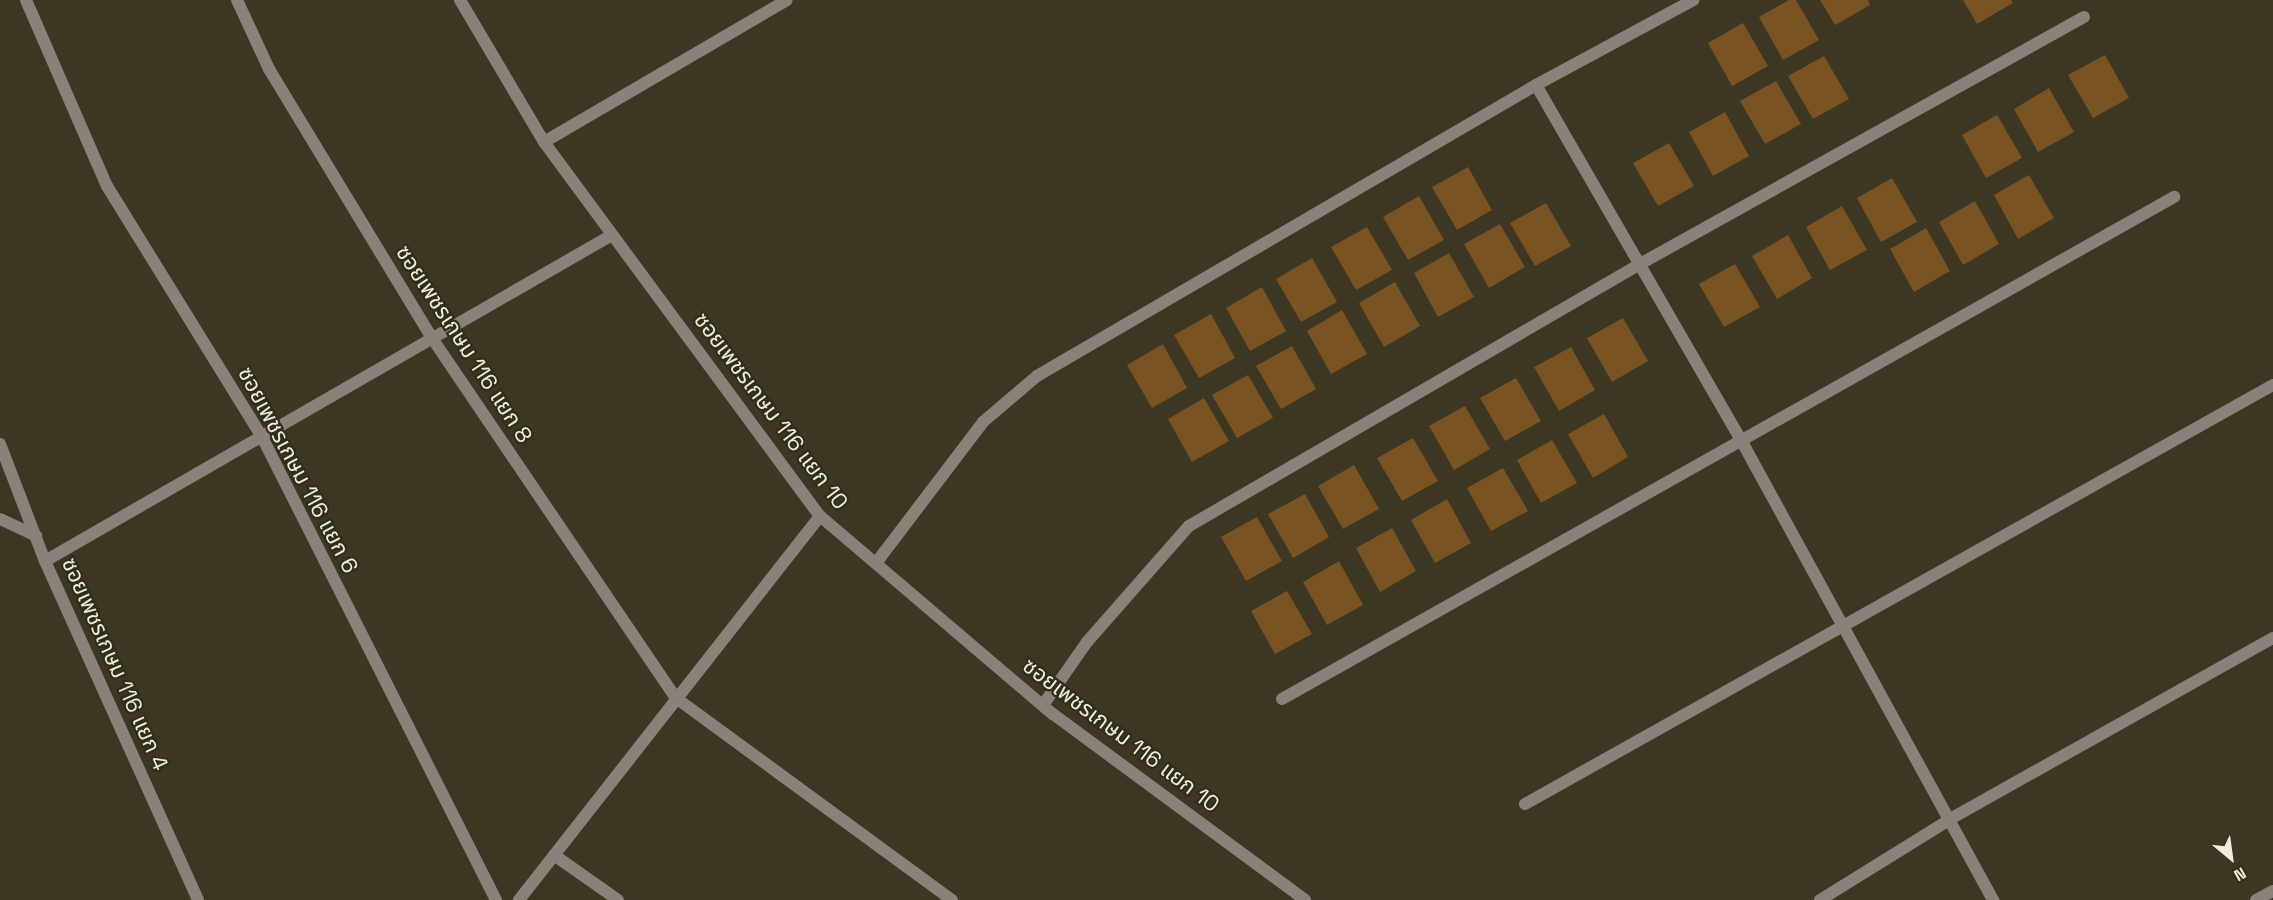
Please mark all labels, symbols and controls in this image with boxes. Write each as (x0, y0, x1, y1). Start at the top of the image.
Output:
street label: ซอยเพชรเกษม 116 แยก 8 (390, 240, 538, 448)
street label: ซอยเพชรเกษม 116 แยก 10 (688, 307, 854, 515)
street label: ซอยเพชรเกษม 116 แยก 6 (232, 362, 364, 578)
street label: ซอยเพชรเกษม 116 แยก 4 (56, 554, 174, 774)
street label: ซอยเพชรเกษม 116 แยก 10 (1017, 652, 1225, 818)
north arrow (2201, 828, 2261, 888)
text: N (2230, 862, 2250, 886)

